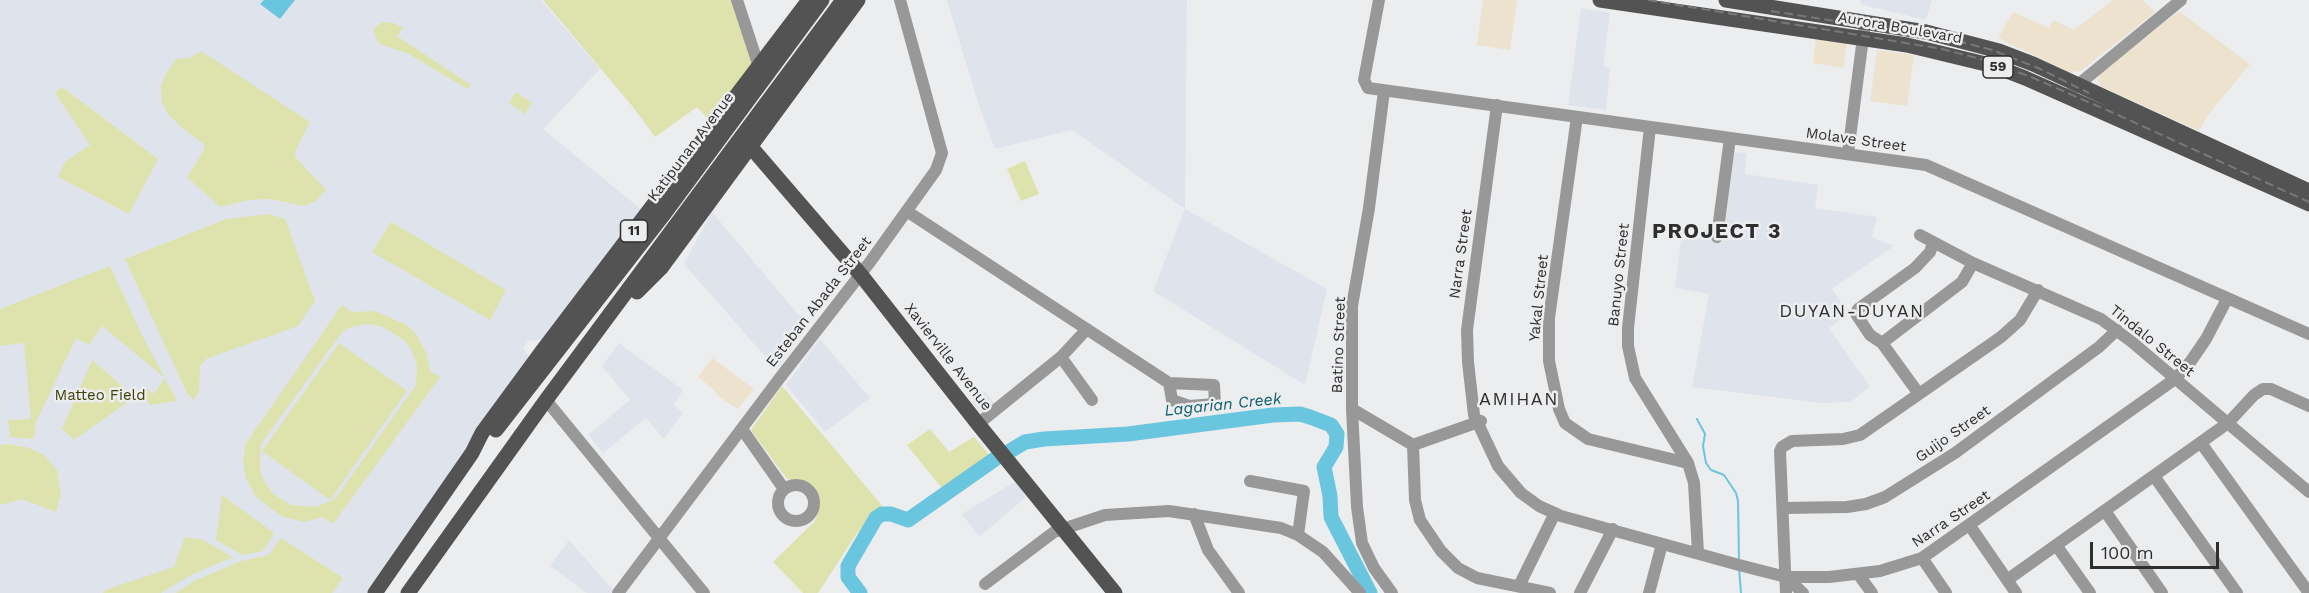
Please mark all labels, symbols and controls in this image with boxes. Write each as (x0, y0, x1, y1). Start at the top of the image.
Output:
street label: Aurora Boulevard (1836, 8, 1964, 48)
road number: 59 (1983, 56, 2013, 78)
street label: Katipunan Avenue (644, 89, 738, 205)
street label: Molave Street (1805, 124, 1907, 156)
street label: Narra Street (1446, 208, 1476, 300)
district label: PROJECT 3 (1652, 219, 1782, 245)
road number: 11 (620, 220, 648, 242)
street label: Banuyo Street (1605, 222, 1633, 328)
street label: Esteban Abada Street (762, 233, 876, 371)
street label: Yakal Street (1525, 254, 1553, 342)
street label: Batino Street (1328, 296, 1350, 394)
street label: Xavierville Avenue (900, 300, 996, 414)
district label: DUYAN-DUYAN (1779, 301, 1925, 323)
street label: Tindalo Street (2106, 301, 2198, 381)
park label: Matteo Field (54, 387, 146, 405)
water label: Lagarian Creek (1164, 389, 1282, 421)
district label: AMIHAN (1479, 389, 1559, 411)
street label: Guijo Street (1912, 402, 1994, 466)
street label: Narra Street (1909, 486, 1993, 552)
scale bar (2093, 530, 2222, 568)
text: 100 m (2101, 542, 2154, 563)

